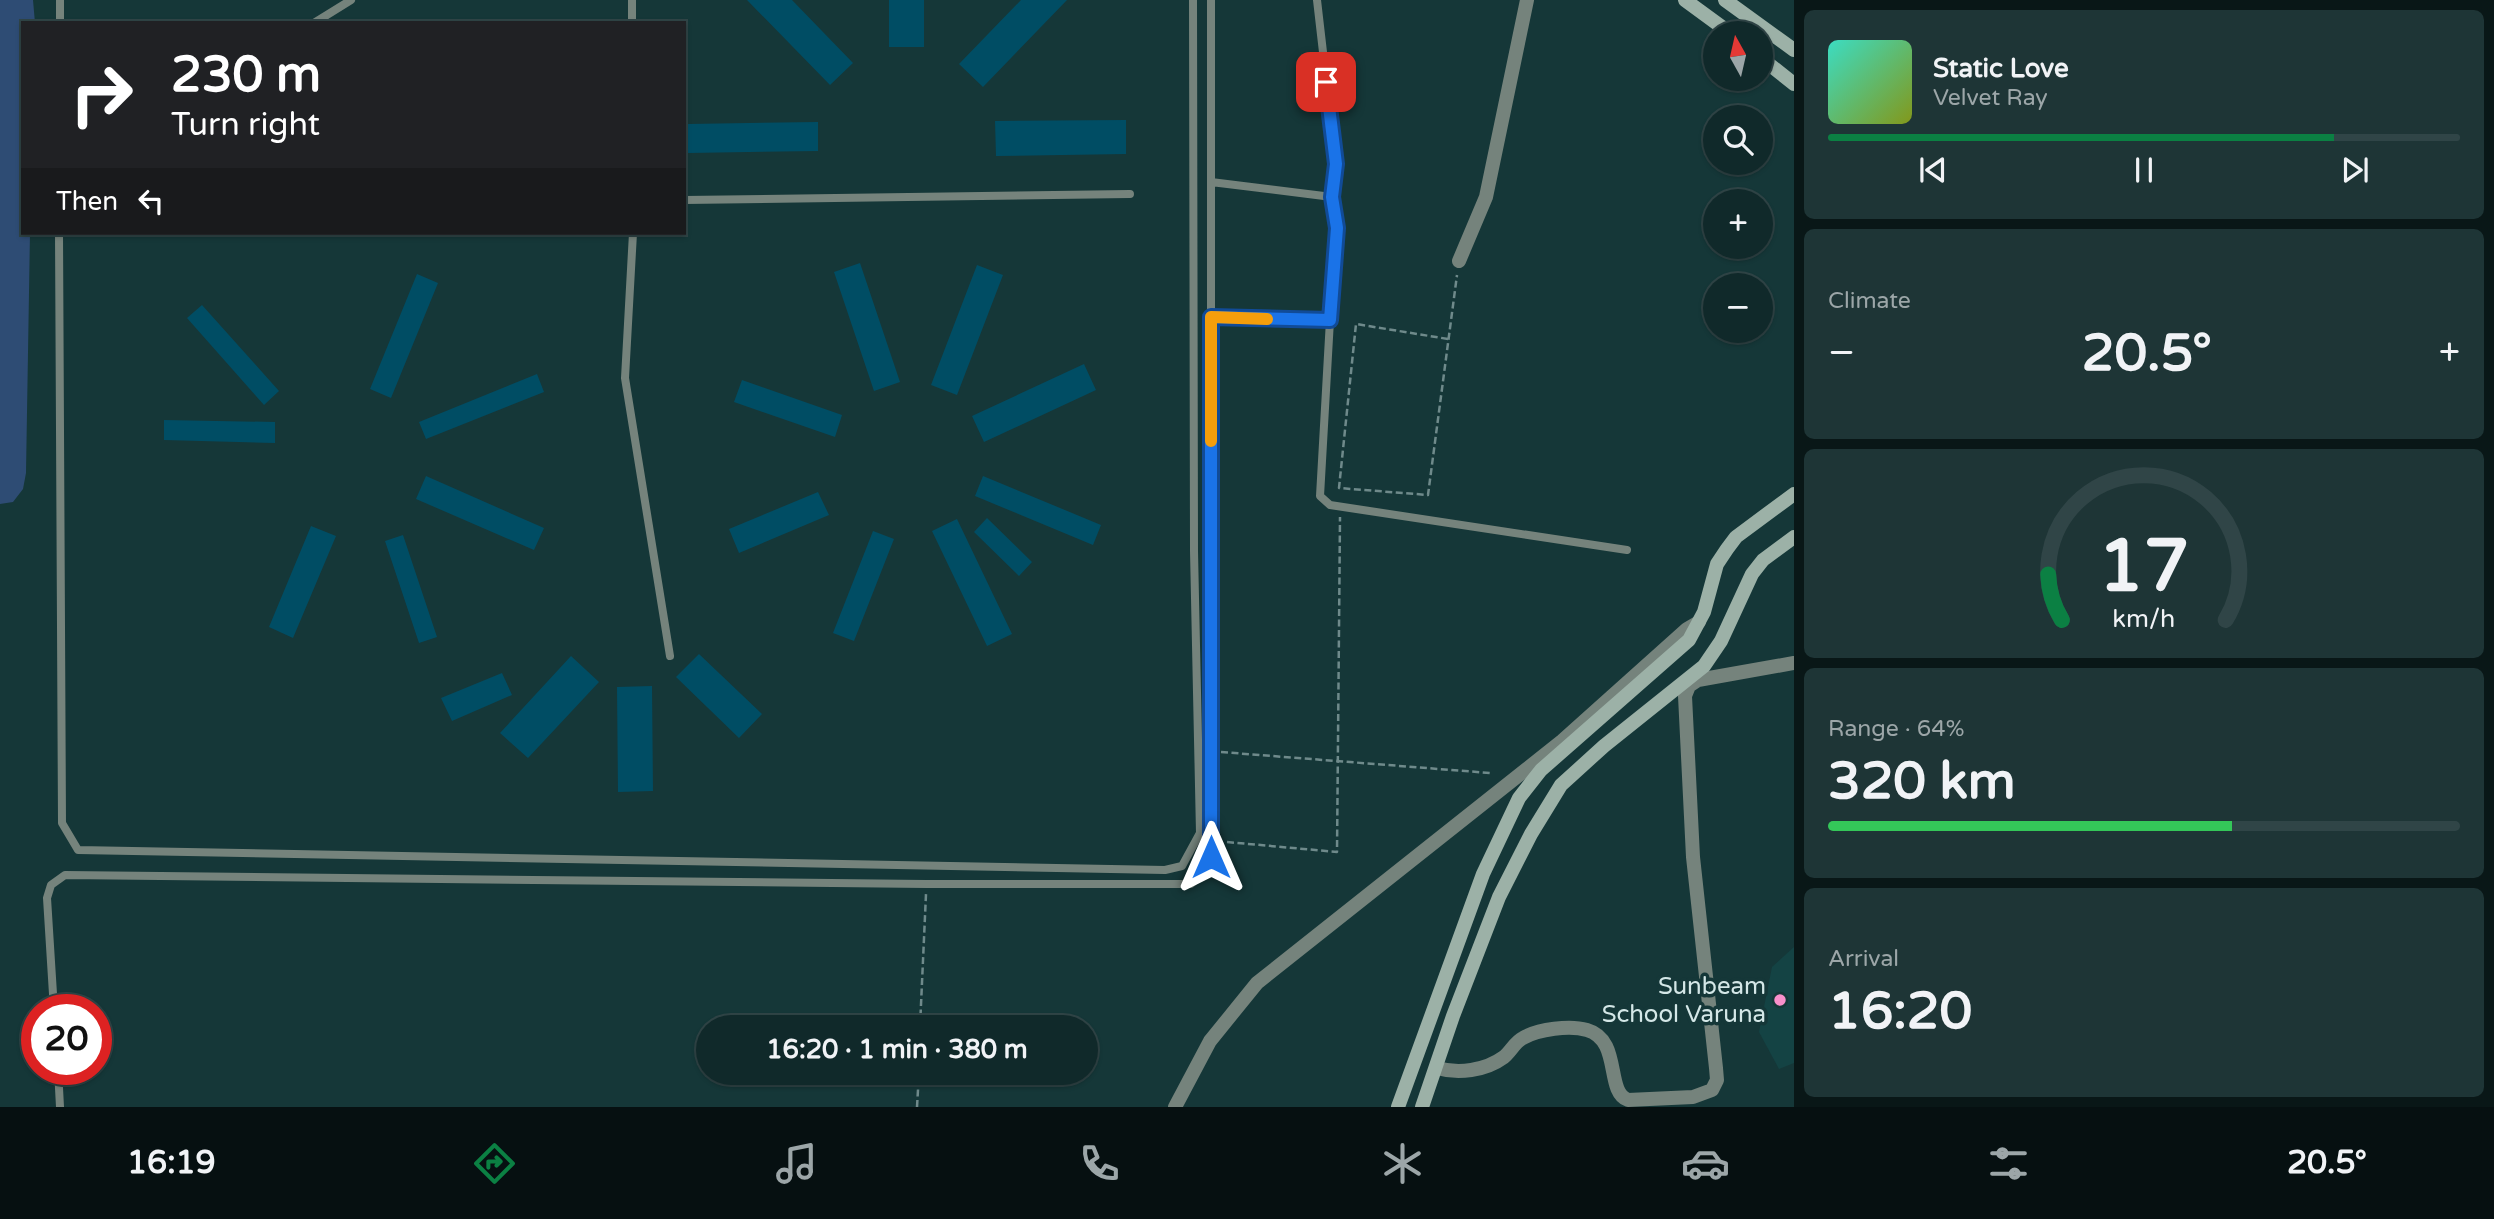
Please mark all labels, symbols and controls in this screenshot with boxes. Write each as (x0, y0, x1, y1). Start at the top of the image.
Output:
north arrow (1703, 21, 1773, 91)
map controls (1703, 21, 1773, 343)
text: 230 m (171, 46, 321, 105)
icon: right (56, 49, 147, 140)
pin (1296, 52, 1356, 112)
text: Static Love (1933, 53, 2069, 84)
icon: arrive (1307, 63, 1345, 101)
text: Velvet Ray (1933, 84, 2048, 112)
button: search (1703, 105, 1773, 175)
text: Turn right (171, 106, 320, 144)
icon: previous (1914, 151, 1952, 189)
icon: pause (2125, 151, 2163, 189)
icon: next (2336, 151, 2374, 189)
icon: left (132, 182, 170, 220)
text: Then (56, 186, 118, 217)
button: + (1703, 189, 1773, 259)
button: − (1703, 273, 1773, 343)
text: Climate (1828, 287, 1911, 315)
text: 20.5° (2082, 322, 2212, 385)
text: − (1828, 330, 1855, 376)
text: + (2439, 330, 2460, 376)
text: 17 (2098, 523, 2190, 611)
text: km/h (2113, 603, 2175, 633)
text: Range · 64% (1828, 715, 1964, 743)
text: 320 km (1828, 750, 2016, 813)
position arrow (1174, 820, 1248, 894)
text: Arrival (1828, 945, 1899, 973)
place label: Sunbeam School Varuna (1602, 972, 1766, 1029)
text: 16:20 (1828, 980, 1972, 1043)
marker: Sunbeam School Varuna (1772, 992, 1788, 1008)
speed limit sign: 20 (21, 994, 112, 1085)
text: 16:20 · 1 min · 380 m (766, 1034, 1028, 1065)
icon: directions (470, 1139, 519, 1188)
icon: music (772, 1139, 821, 1188)
icon: phone (1075, 1139, 1124, 1188)
icon: climate (1378, 1139, 1427, 1188)
icon: car (1681, 1139, 1730, 1188)
icon: filters (1984, 1139, 2033, 1188)
text: 16:19 (127, 1144, 216, 1182)
text: 20.5° (2287, 1144, 2367, 1182)

